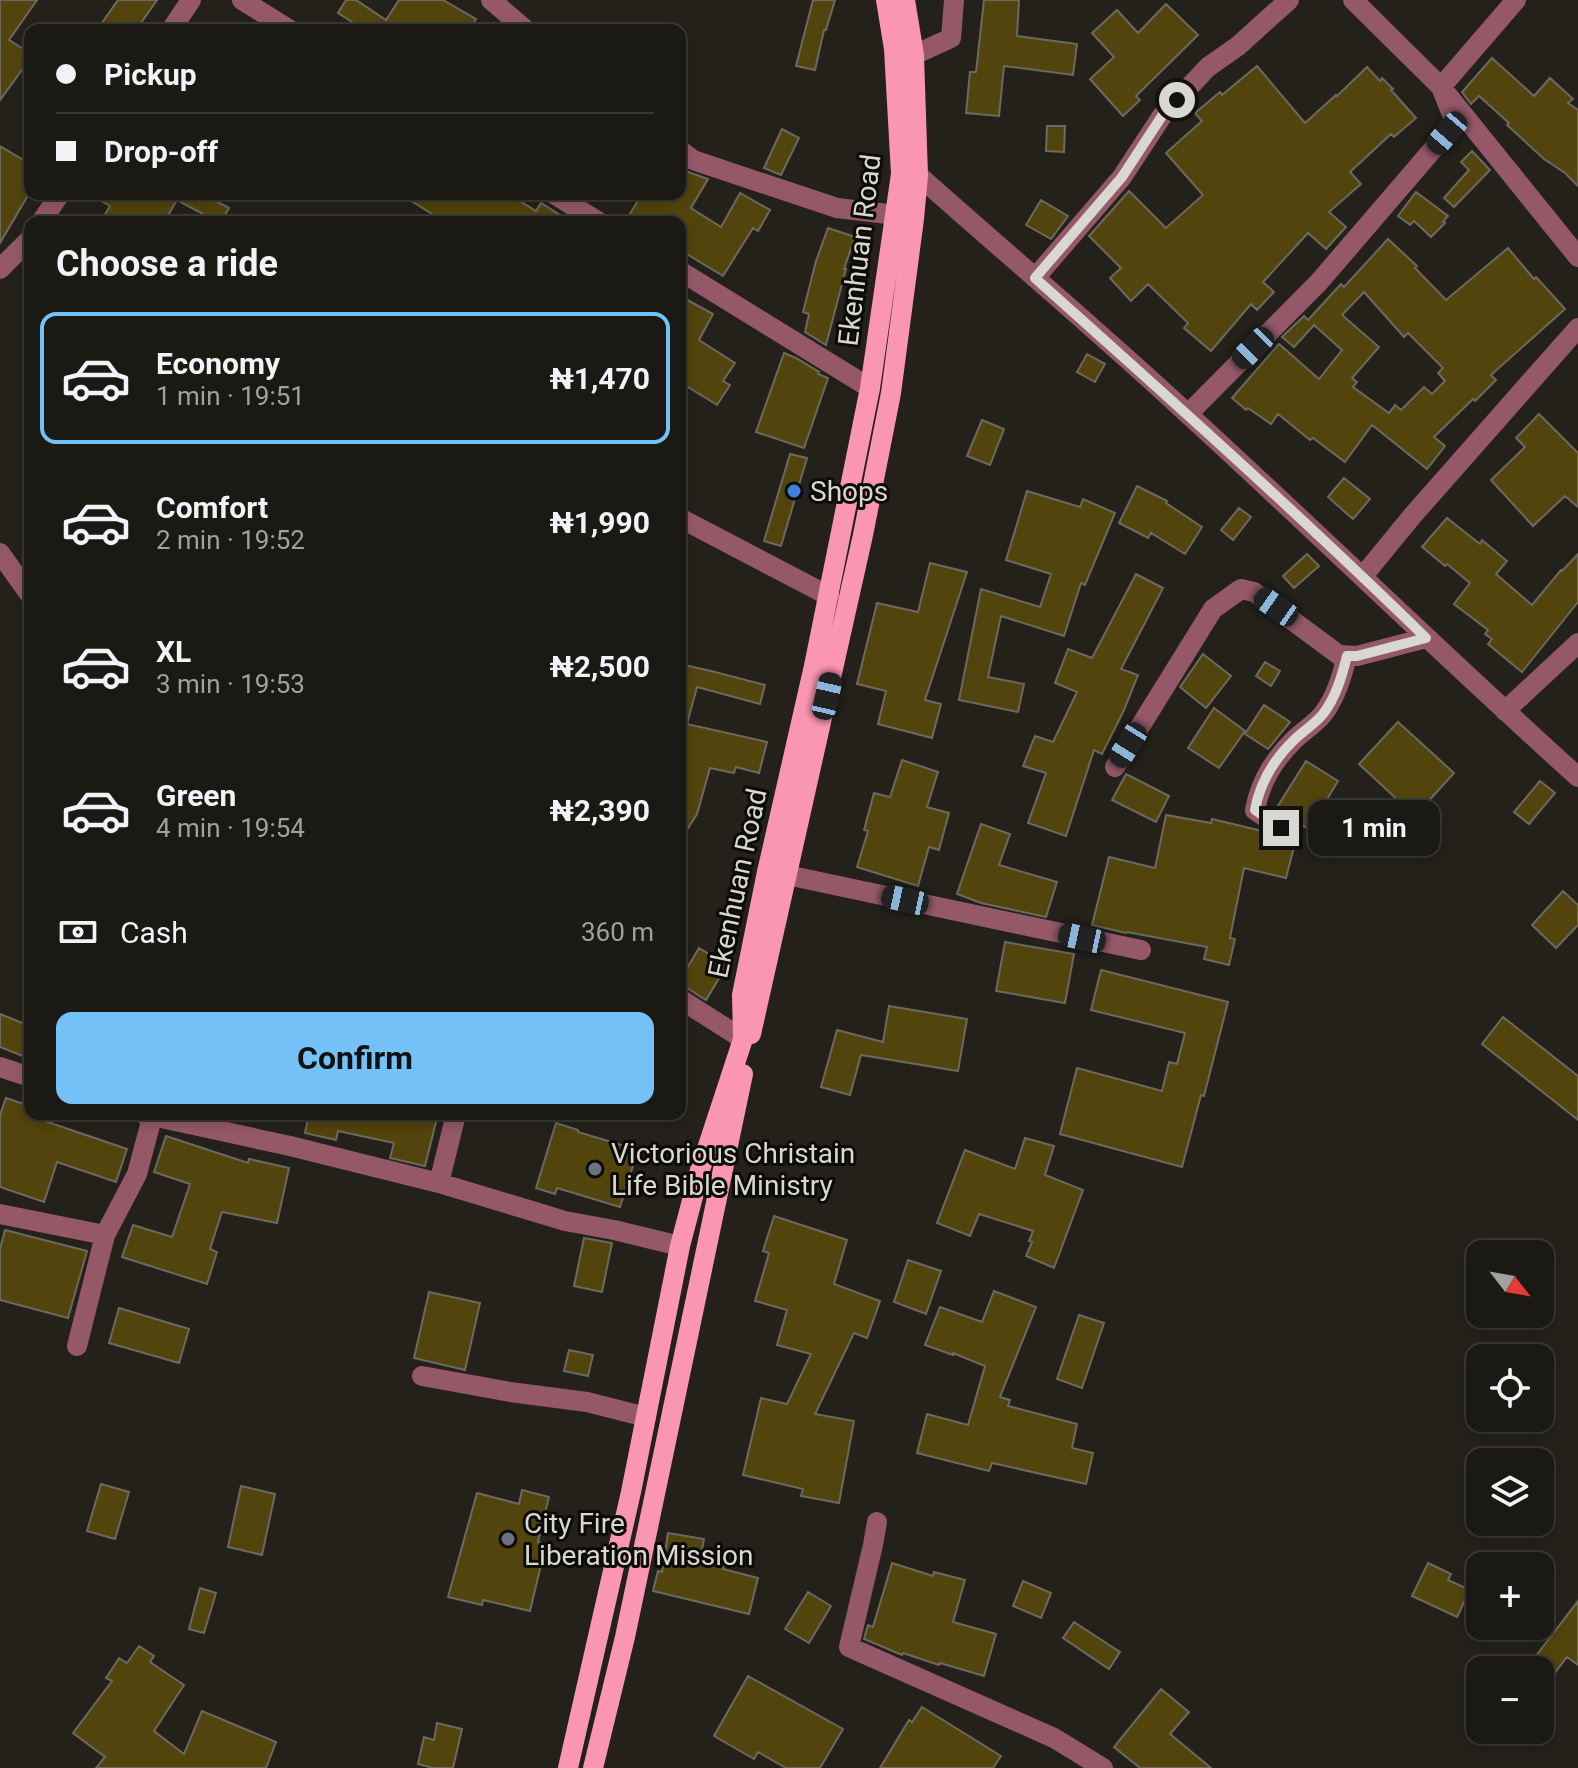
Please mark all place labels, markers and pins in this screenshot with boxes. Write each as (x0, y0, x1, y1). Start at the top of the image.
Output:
place label: Shops (810, 475, 888, 508)
marker: Shops (785, 482, 803, 500)
place label: Victorious Christain Life Bible Ministry (611, 1137, 855, 1202)
marker: Victorious Christain Life Bible Ministry (586, 1160, 604, 1178)
place label: City Fire Liberation Mission (524, 1507, 753, 1572)
marker: City Fire Liberation Mission (499, 1530, 517, 1548)

